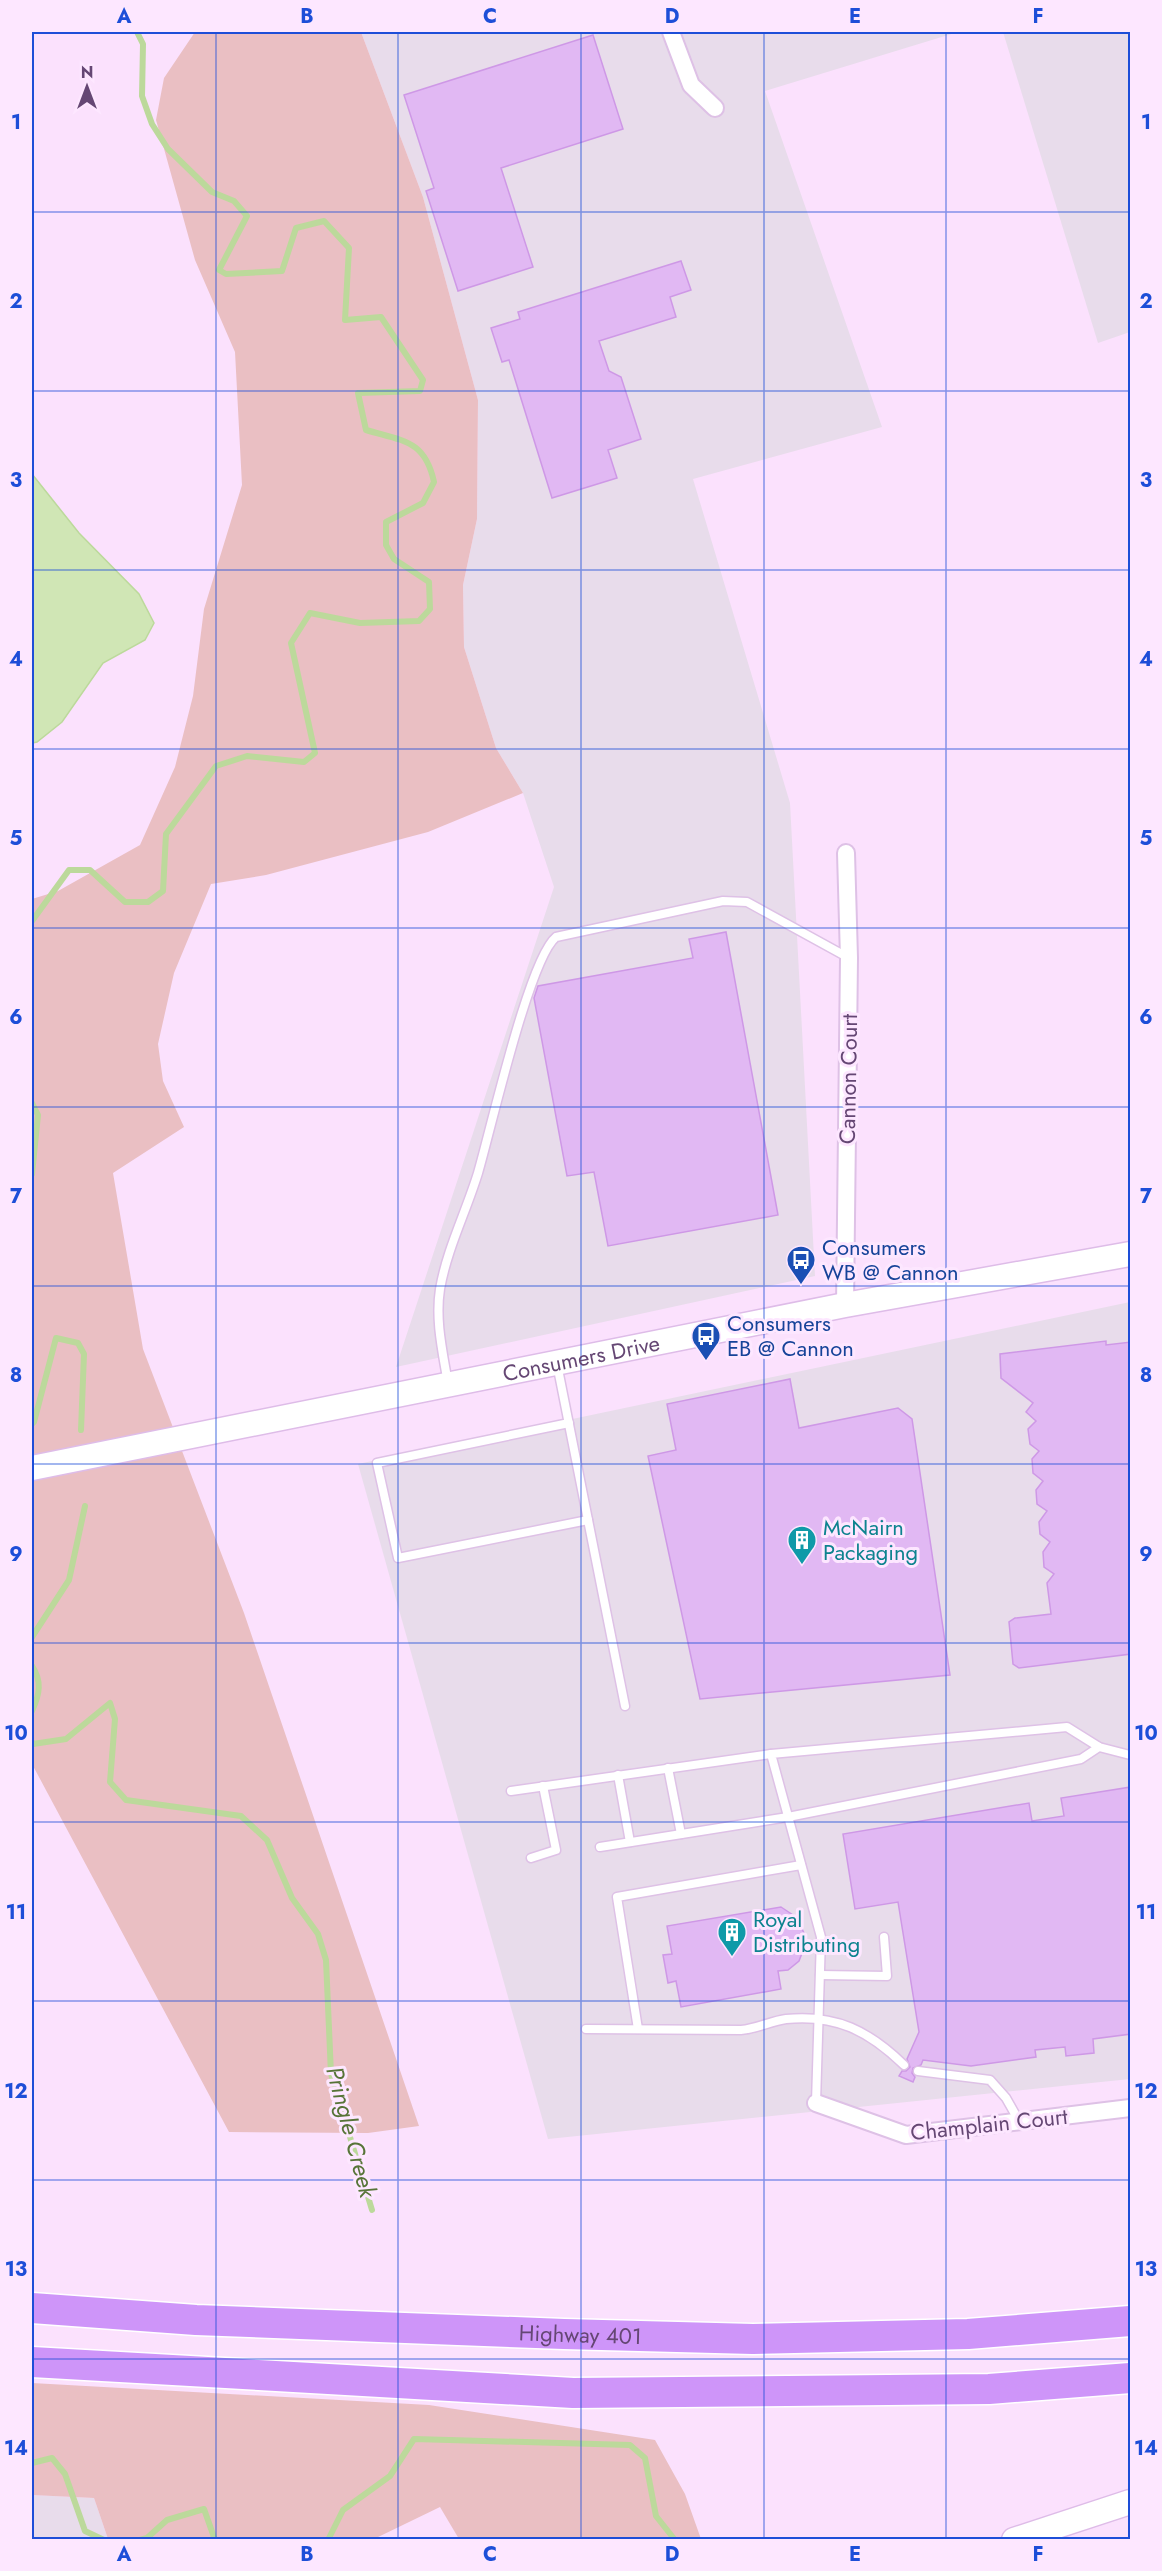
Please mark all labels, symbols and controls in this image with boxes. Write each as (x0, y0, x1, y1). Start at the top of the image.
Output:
text: A (116, 2, 132, 31)
text: B (300, 2, 314, 31)
text: C (483, 2, 497, 31)
text: D (665, 2, 679, 31)
text: E (849, 2, 861, 31)
text: F (1032, 2, 1044, 31)
north arrow (57, 57, 117, 117)
text: N (81, 61, 93, 84)
text: 1 (11, 108, 21, 137)
text: 1 (1141, 108, 1151, 137)
text: 2 (9, 287, 23, 316)
text: 2 (1139, 287, 1153, 316)
text: 3 (10, 466, 22, 495)
text: 3 (1140, 466, 1152, 495)
text: 4 (9, 645, 23, 674)
text: 4 (1139, 645, 1153, 674)
text: 5 (10, 824, 23, 853)
text: 5 (1140, 824, 1153, 853)
text: 6 (9, 1003, 23, 1032)
text: 6 (1139, 1003, 1153, 1032)
street label: Cannon Court (831, 1013, 865, 1144)
text: 7 (10, 1182, 23, 1211)
text: 7 (1140, 1182, 1153, 1211)
place label: Consumers WB @ Cannon (822, 1231, 959, 1288)
bus stop icon: Consumers WB @ Cannon (785, 1244, 817, 1286)
place label: Consumers EB @ Cannon (727, 1307, 854, 1364)
bus stop icon: Consumers EB @ Cannon (690, 1320, 722, 1362)
street label: Consumers Drive (500, 1327, 662, 1389)
text: 8 (10, 1361, 22, 1390)
text: 8 (1140, 1361, 1152, 1390)
place label: McNairn Packaging (823, 1511, 918, 1568)
building icon: McNairn Packaging (786, 1524, 818, 1566)
text: 9 (9, 1540, 23, 1569)
text: 9 (1139, 1540, 1153, 1569)
text: 10 (4, 1719, 28, 1748)
text: 10 (1134, 1719, 1158, 1748)
text: 11 (6, 1898, 26, 1927)
text: 11 (1136, 1898, 1156, 1927)
place label: Royal Distributing (753, 1903, 860, 1960)
building icon: Royal Distributing (716, 1916, 748, 1958)
water label: Pringle Creek (317, 2063, 386, 2203)
text: 12 (4, 2077, 28, 2106)
text: 12 (1134, 2077, 1158, 2106)
street label: Champlain Court (909, 2100, 1070, 2148)
text: 13 (5, 2255, 27, 2284)
text: 13 (1135, 2255, 1157, 2284)
street label: Highway 401 (518, 2316, 642, 2352)
text: 14 (4, 2434, 28, 2463)
text: 14 (1134, 2434, 1158, 2463)
text: A (116, 2540, 132, 2569)
text: B (300, 2540, 314, 2569)
text: C (483, 2540, 497, 2569)
text: D (665, 2540, 679, 2569)
text: E (849, 2540, 861, 2569)
text: F (1032, 2540, 1044, 2569)

